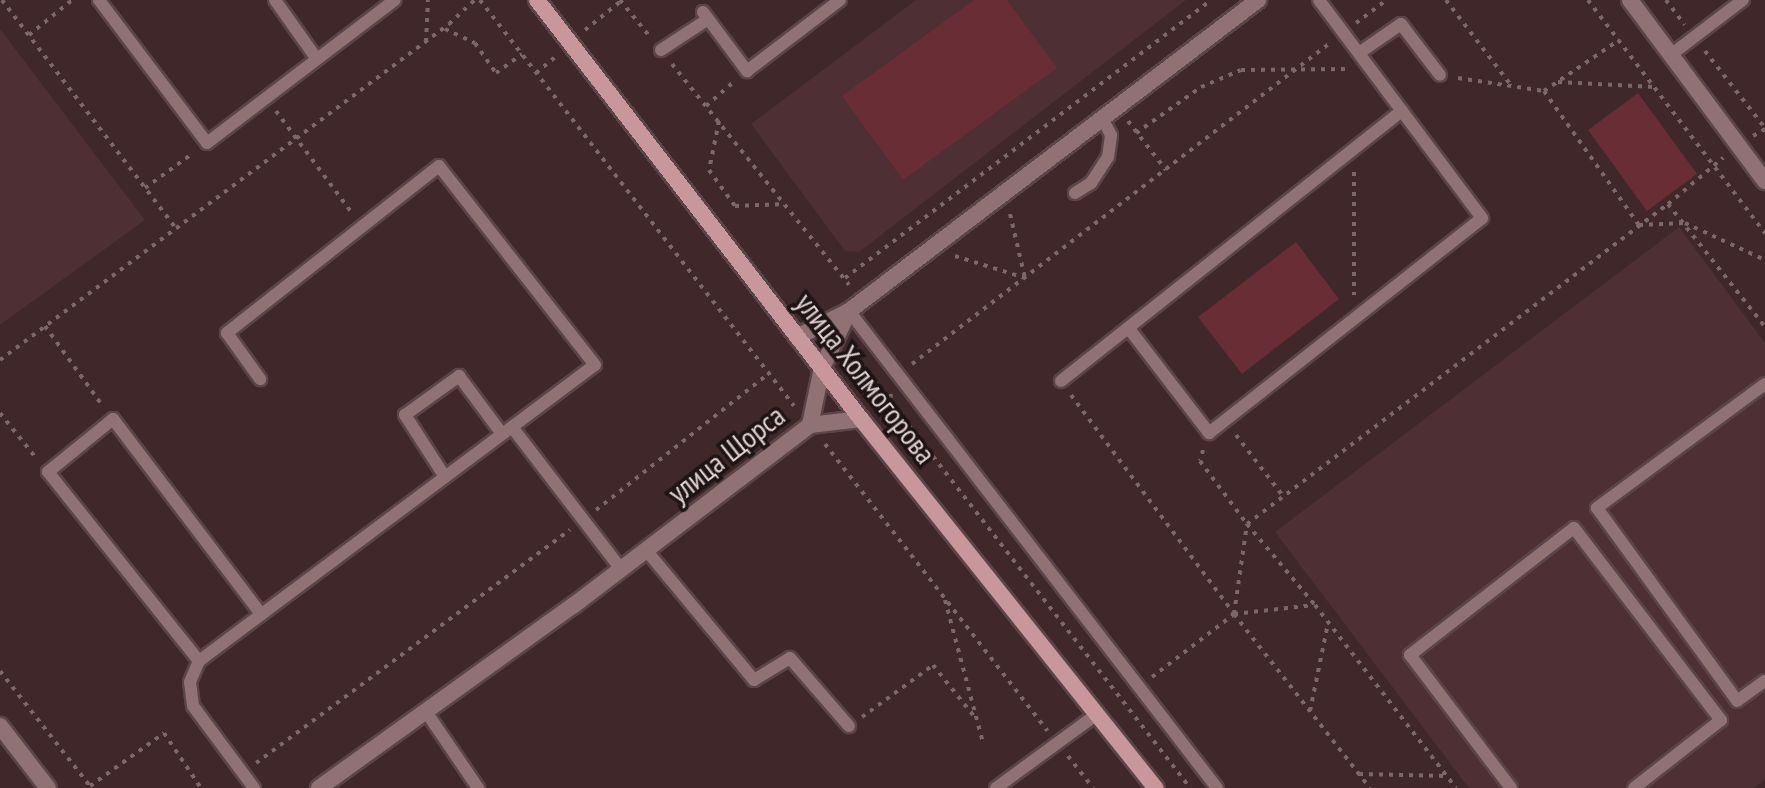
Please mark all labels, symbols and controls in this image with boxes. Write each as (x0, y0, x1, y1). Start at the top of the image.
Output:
street label: улица Холмогорова (788, 285, 944, 471)
street label: улица Щорса (660, 397, 792, 511)

